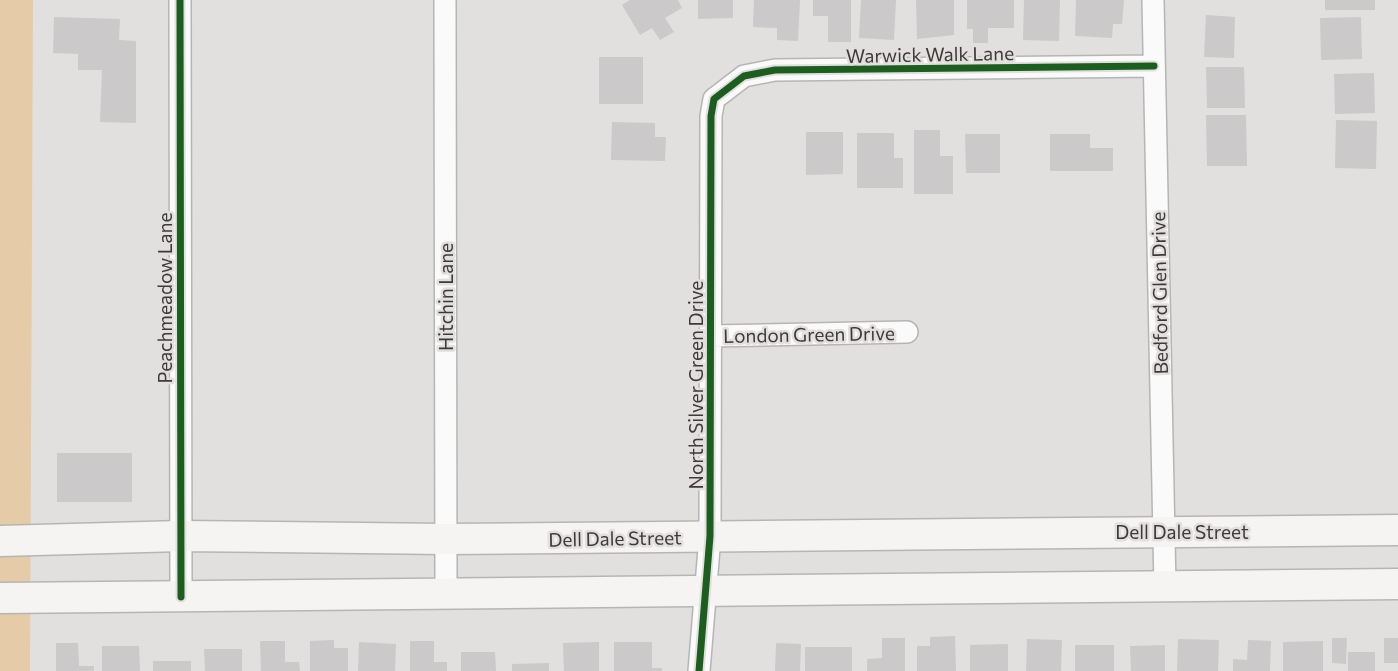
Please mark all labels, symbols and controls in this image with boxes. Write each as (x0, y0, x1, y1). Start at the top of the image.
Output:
street label: Warwick Walk Lane (846, 41, 1014, 67)
street label: Bedford Glen Drive (1146, 211, 1172, 375)
street label: Peachmeadow Lane (153, 213, 176, 383)
street label: Hitchin Lane (434, 243, 457, 351)
street label: North Silver Green Drive (684, 281, 707, 489)
street label: London Green Drive (723, 321, 895, 347)
street label: Dell Dale Street (1115, 520, 1249, 543)
street label: Dell Dale Street (548, 525, 682, 551)

